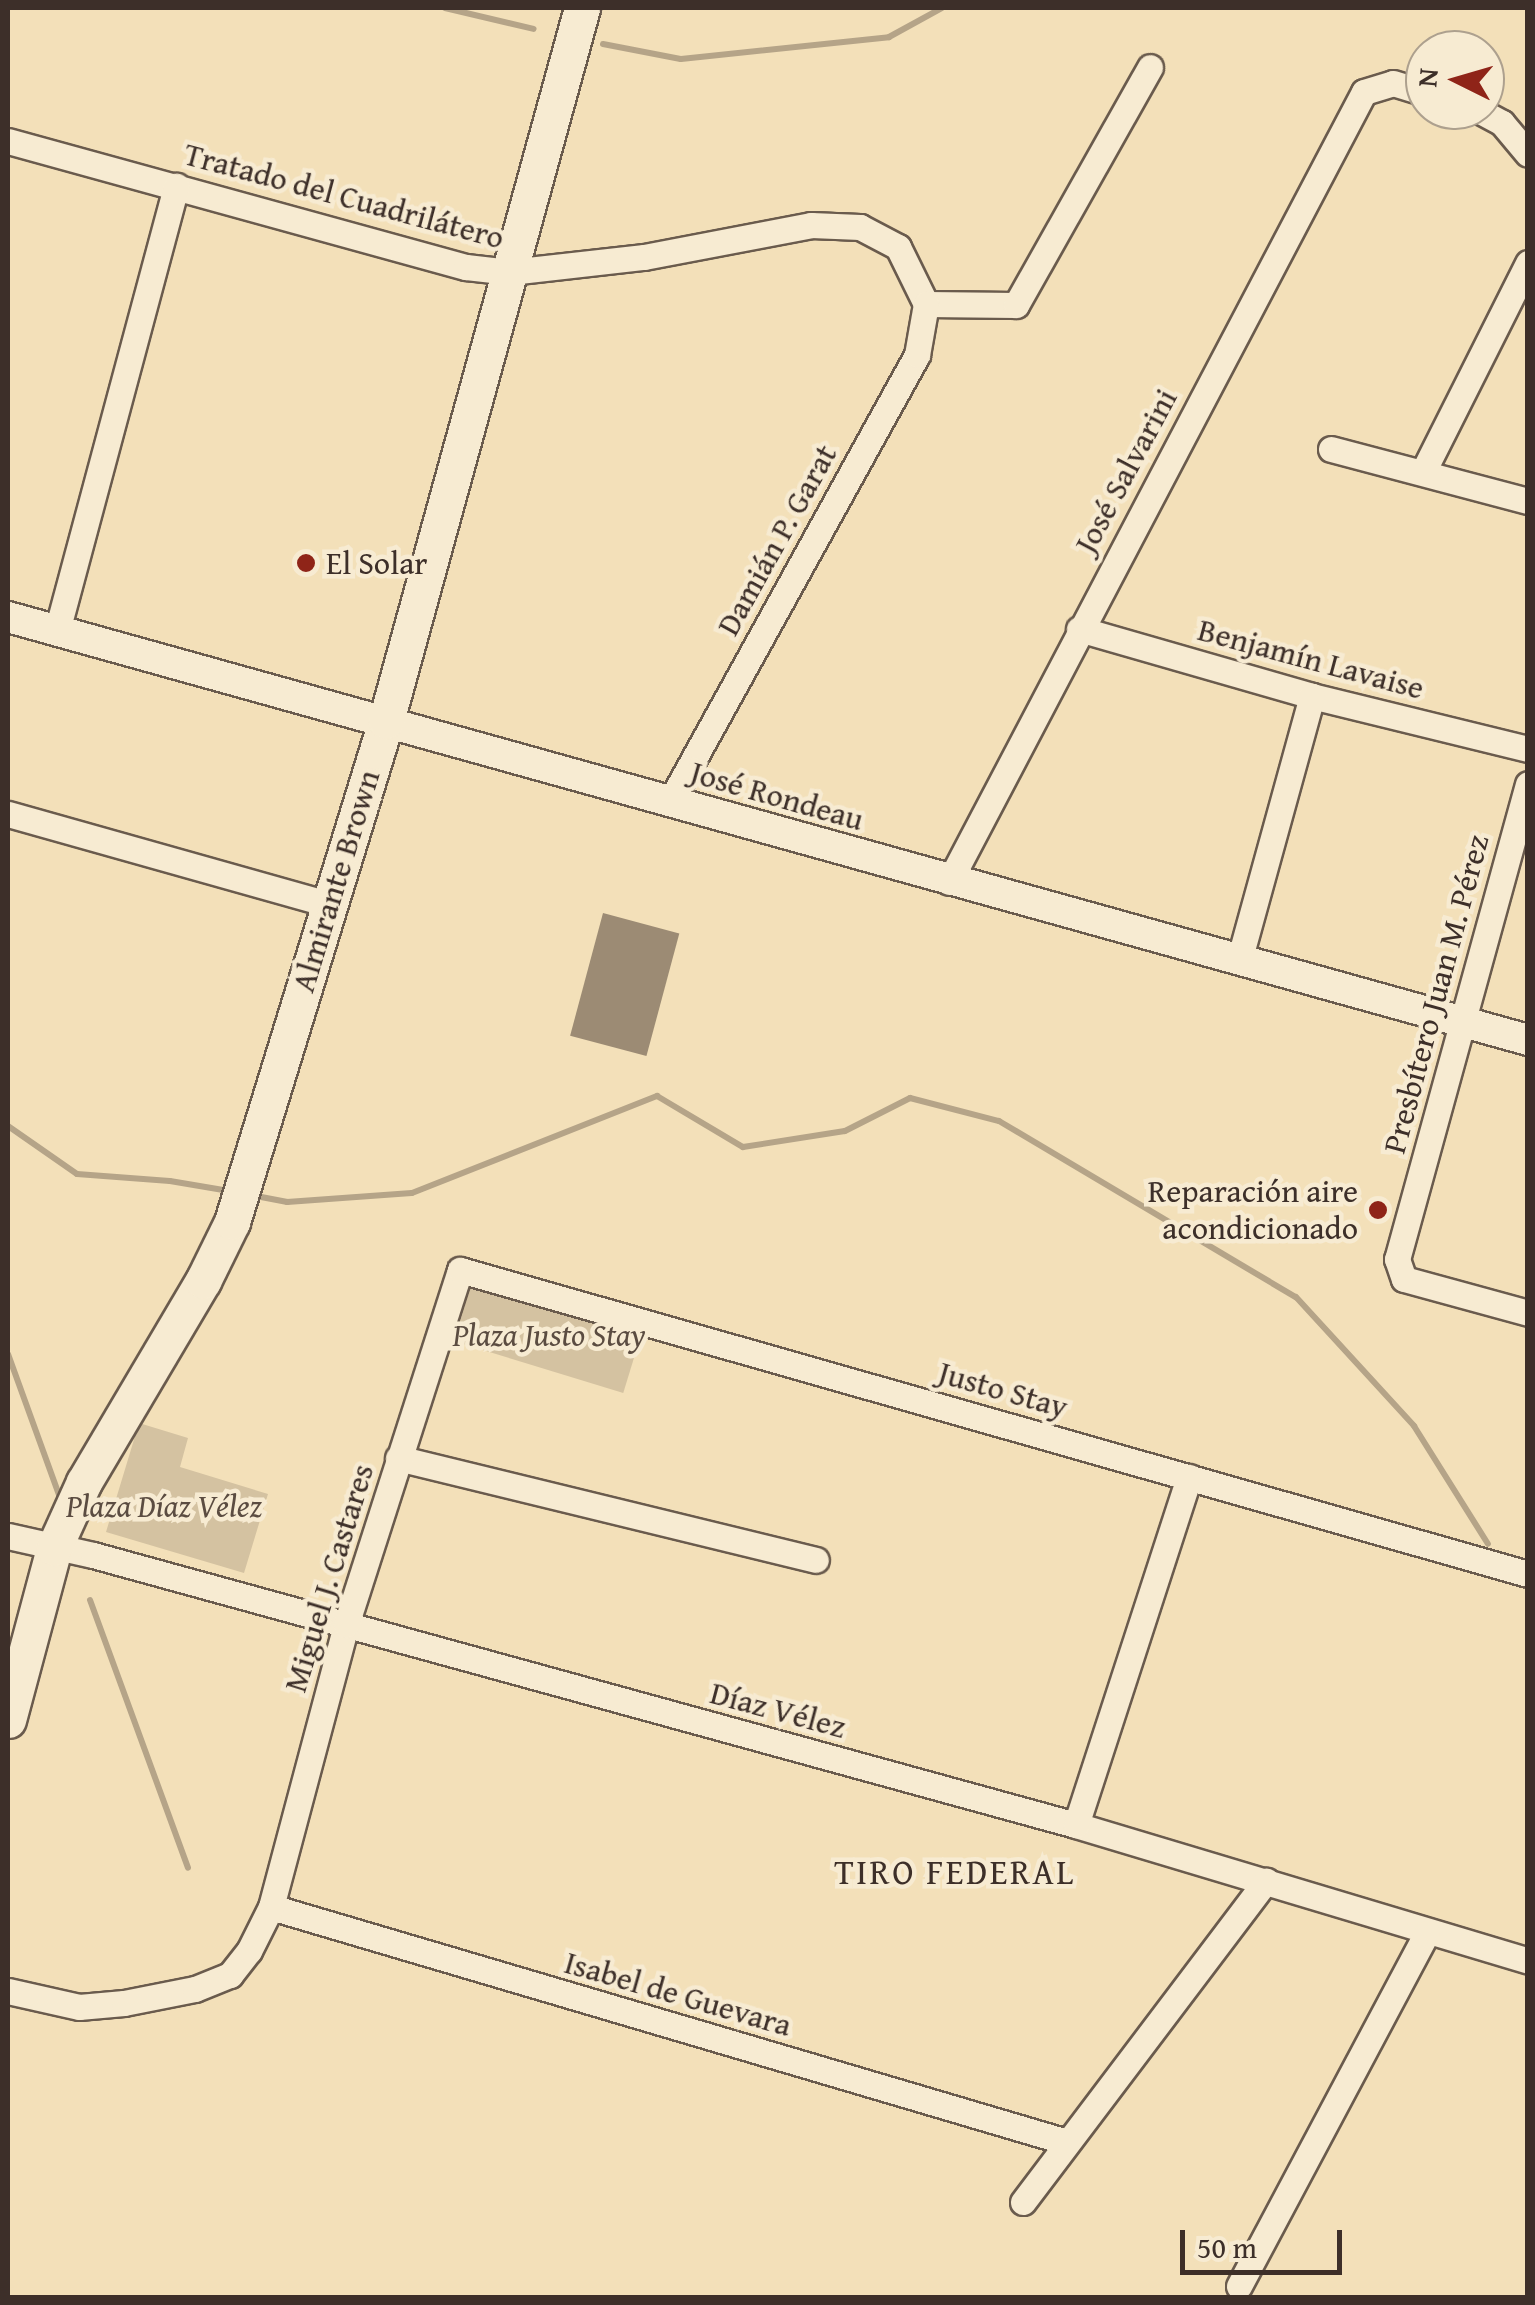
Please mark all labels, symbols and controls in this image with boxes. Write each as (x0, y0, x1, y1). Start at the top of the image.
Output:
north arrow (1405, 30, 1505, 130)
text: N (1405, 66, 1448, 89)
street label: Tratado del Cuadrilátero (180, 135, 508, 257)
street label: José Salvarini (1067, 382, 1185, 560)
street label: Damián P. Garat (709, 438, 845, 642)
place label: El Solar (326, 544, 427, 582)
marker: El Solar (295, 552, 317, 574)
street label: Benjamín Lavaise (1194, 610, 1428, 708)
street label: José Rondeau (686, 753, 868, 839)
street label: Almirante Brown (284, 765, 388, 997)
street label: Presbítero Juan M. Pérez (1375, 831, 1497, 1157)
place label: Reparación aire acondicionado (1148, 1173, 1358, 1248)
marker: Reparación aire acondicionado (1367, 1199, 1389, 1221)
park label: Plaza Justo Stay (452, 1316, 646, 1354)
street label: Justo Stay (934, 1353, 1072, 1427)
street label: Miguel J. Castares (276, 1459, 382, 1697)
park label: Plaza Díaz Vélez (66, 1487, 262, 1525)
street label: Díaz Vélez (706, 1674, 850, 1746)
district label: TIRO FEDERAL (834, 1851, 1076, 1893)
street label: Isabel de Guevara (560, 1943, 796, 2045)
scale bar (1185, 2210, 1348, 2272)
text: 50 m (1197, 2225, 1257, 2269)

